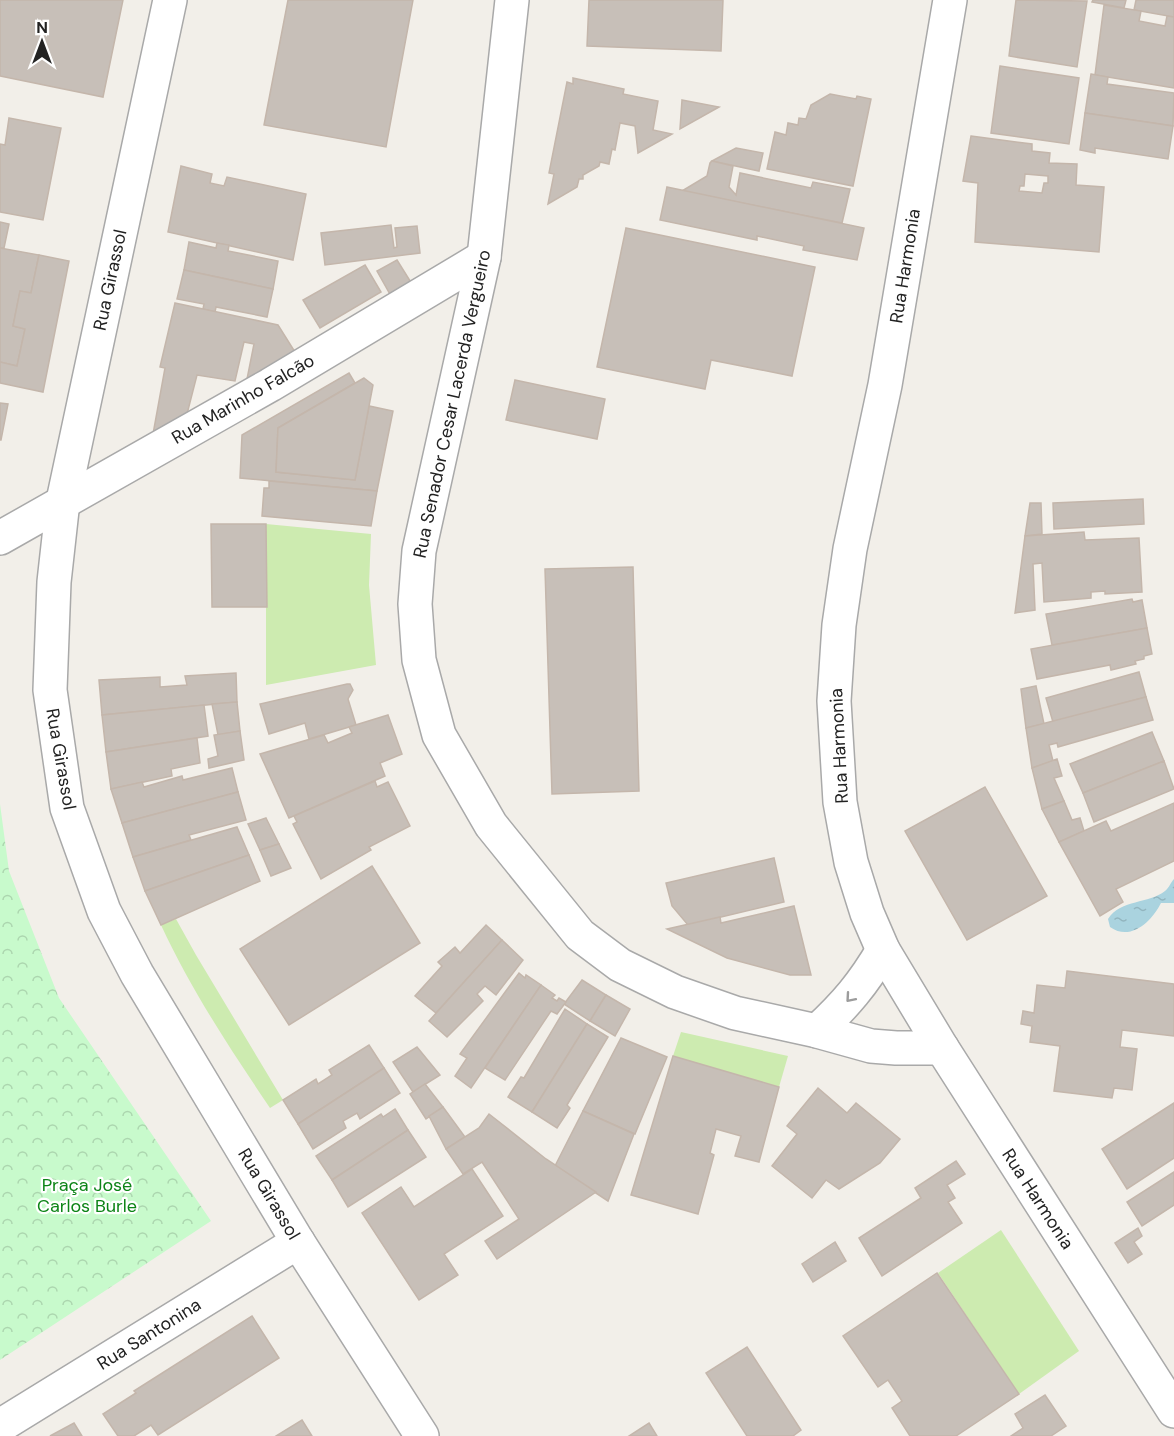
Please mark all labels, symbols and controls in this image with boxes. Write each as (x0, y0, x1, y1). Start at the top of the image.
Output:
north arrow (12, 12, 72, 72)
text: N (36, 17, 48, 38)
street label: Rua Harmonia (884, 207, 926, 325)
street label: Rua Girassol (88, 227, 132, 333)
street label: Rua Senador Cesar Lacerda Vergueiro (408, 248, 496, 560)
street label: Rua Marinho Falcão (167, 348, 319, 450)
street label: Rua Harmonia (824, 688, 854, 804)
street label: Rua Girassol (40, 706, 82, 812)
one-way arrow (847, 991, 858, 1002)
street label: Rua Girassol (232, 1144, 306, 1244)
street label: Rua Harmonia (996, 1144, 1080, 1254)
park label: Praça José Carlos Burle (37, 1173, 137, 1218)
street label: Rua Santonina (92, 1292, 206, 1376)

